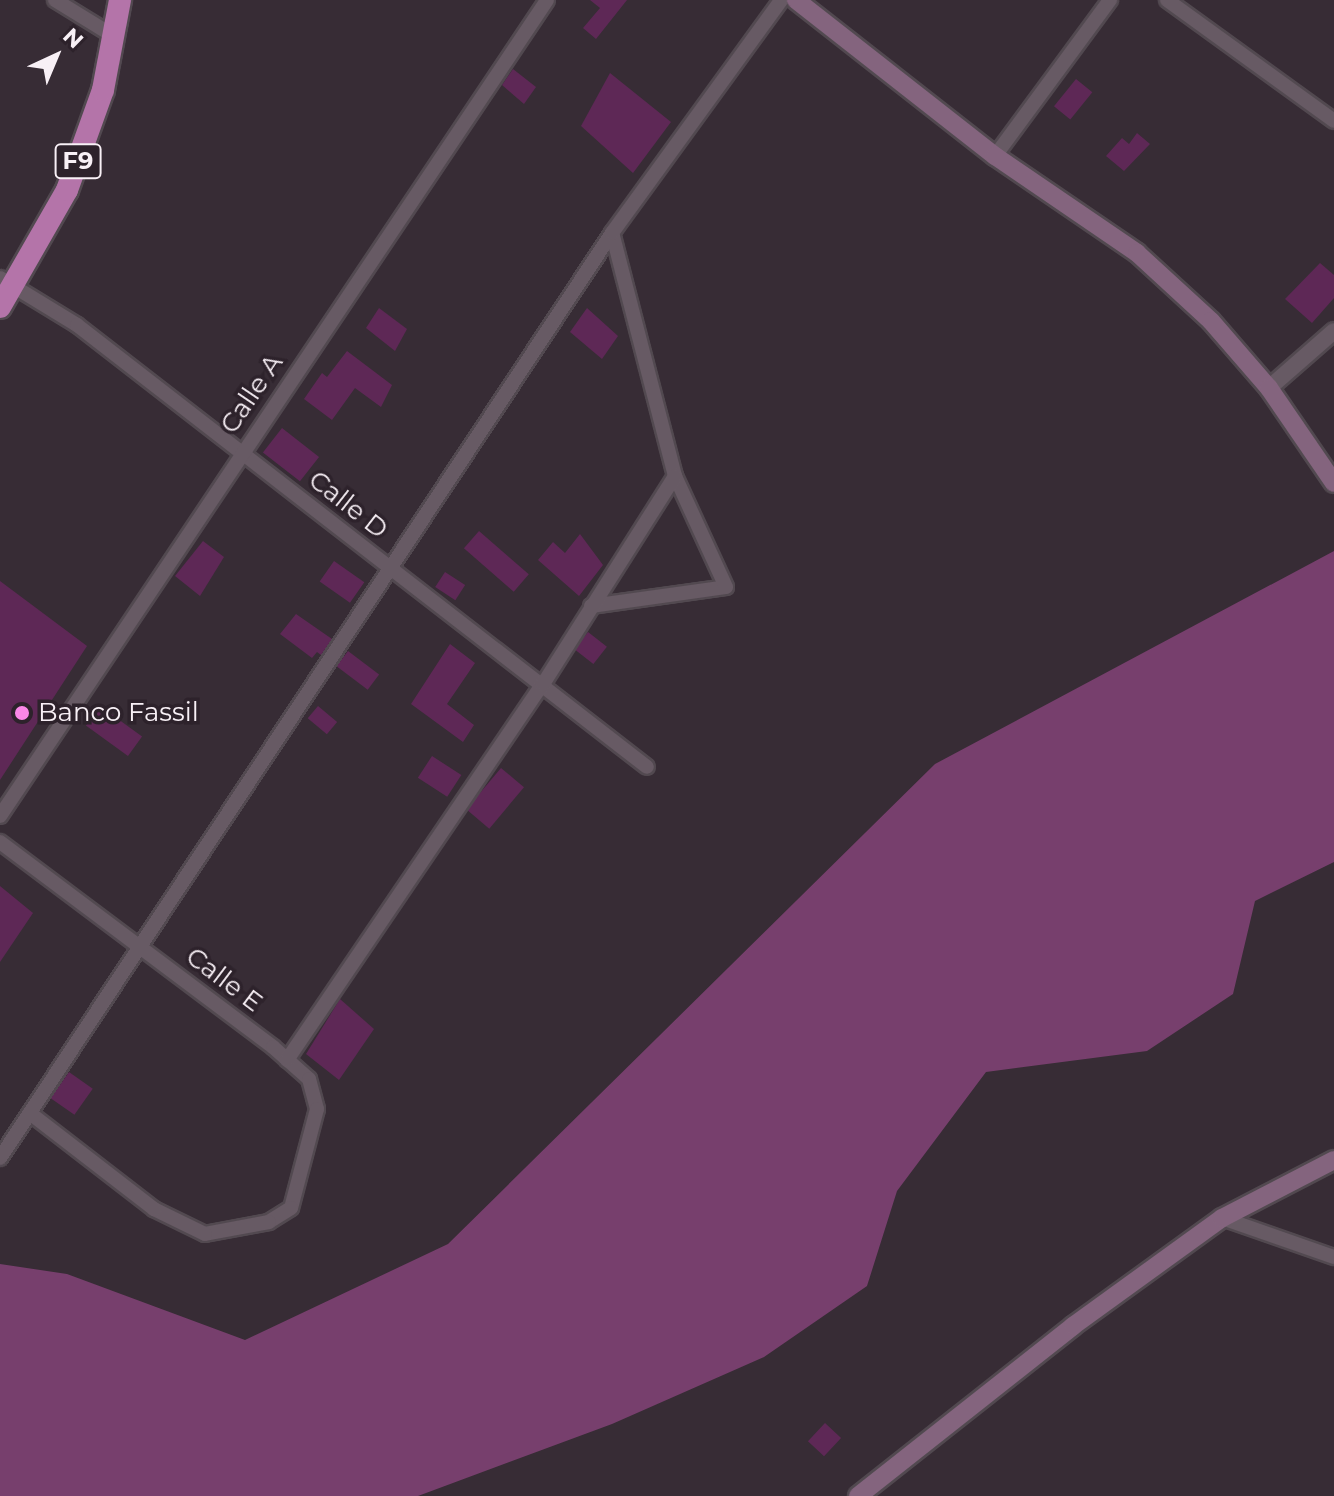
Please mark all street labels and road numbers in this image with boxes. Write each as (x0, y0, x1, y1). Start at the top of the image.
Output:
road number: F9 (54, 141, 102, 181)
street label: Calle A (214, 349, 290, 439)
street label: Calle D (302, 465, 394, 545)
street label: Calle E (180, 941, 268, 1019)

